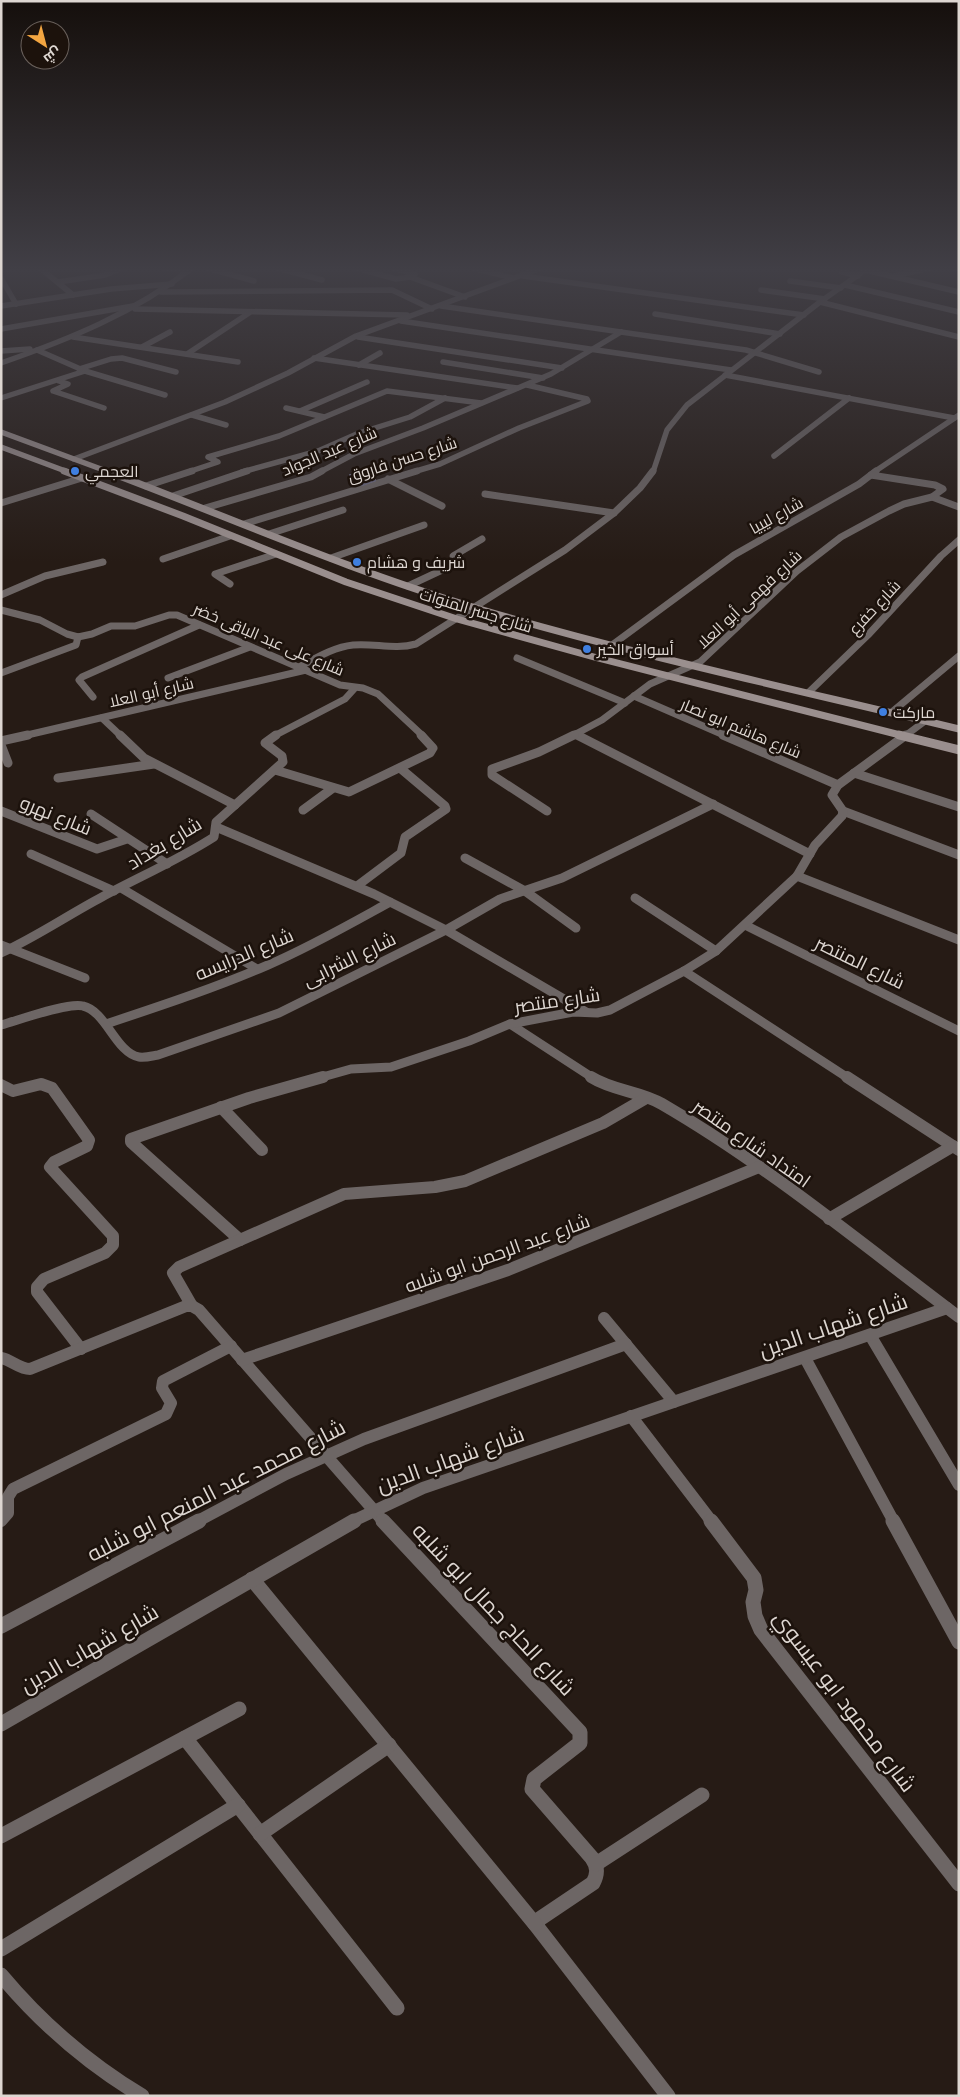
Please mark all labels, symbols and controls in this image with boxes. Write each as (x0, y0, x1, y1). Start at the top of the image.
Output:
north arrow (20, 20, 70, 70)
text: ش (40, 43, 65, 68)
street label: شارع عبد الجواد (278, 422, 380, 482)
street label: شارع حسن فاروق (345, 432, 460, 488)
place label: العجمي (85, 461, 138, 485)
marker: العجمي (69, 465, 81, 477)
street label: شارع ليبيا (746, 492, 807, 540)
street label: شارع فهمى أبو العلا (692, 545, 807, 654)
place label: شريف و هشام (367, 552, 465, 574)
marker: شريف و هشام (351, 556, 363, 568)
street label: شارع خفرع (844, 575, 906, 640)
street label: شارع جسر المنوات (417, 583, 535, 639)
street label: شارع على عبد الباقى خضر (189, 598, 348, 682)
place label: أسواق الخير (596, 639, 674, 660)
marker: أسواق الخير (581, 643, 593, 655)
street label: شارع أبو العلا (107, 673, 196, 713)
street label: شارع هاشم ابو نصار (676, 693, 804, 764)
place label: ماركت (893, 702, 935, 723)
marker: ماركت (877, 706, 889, 718)
street label: شارع نهرو (16, 790, 95, 842)
street label: شارع بغداد (122, 811, 207, 876)
street label: شارع الدرايسه (191, 922, 298, 987)
street label: شارع الشرابى (298, 926, 400, 994)
street label: شارع المنتصر (809, 929, 909, 996)
street label: شارع منتصر (512, 982, 602, 1020)
street label: امتداد شارع منتصر (686, 1093, 816, 1194)
street label: شارع عبد الرحمن ابو شلبه (401, 1208, 594, 1300)
street label: شارع شهاب الدين (755, 1286, 911, 1364)
street label: شارع محمد عبد المنعم ابو شلبه (82, 1412, 351, 1569)
street label: شارع شهاب الدين (372, 1419, 528, 1500)
street label: شارع الحاج جمال ابو شلبه (406, 1517, 581, 1702)
street label: شارع شهاب الدين (15, 1597, 164, 1700)
street label: شارع محمود ابو عيسوي (765, 1605, 923, 1799)

